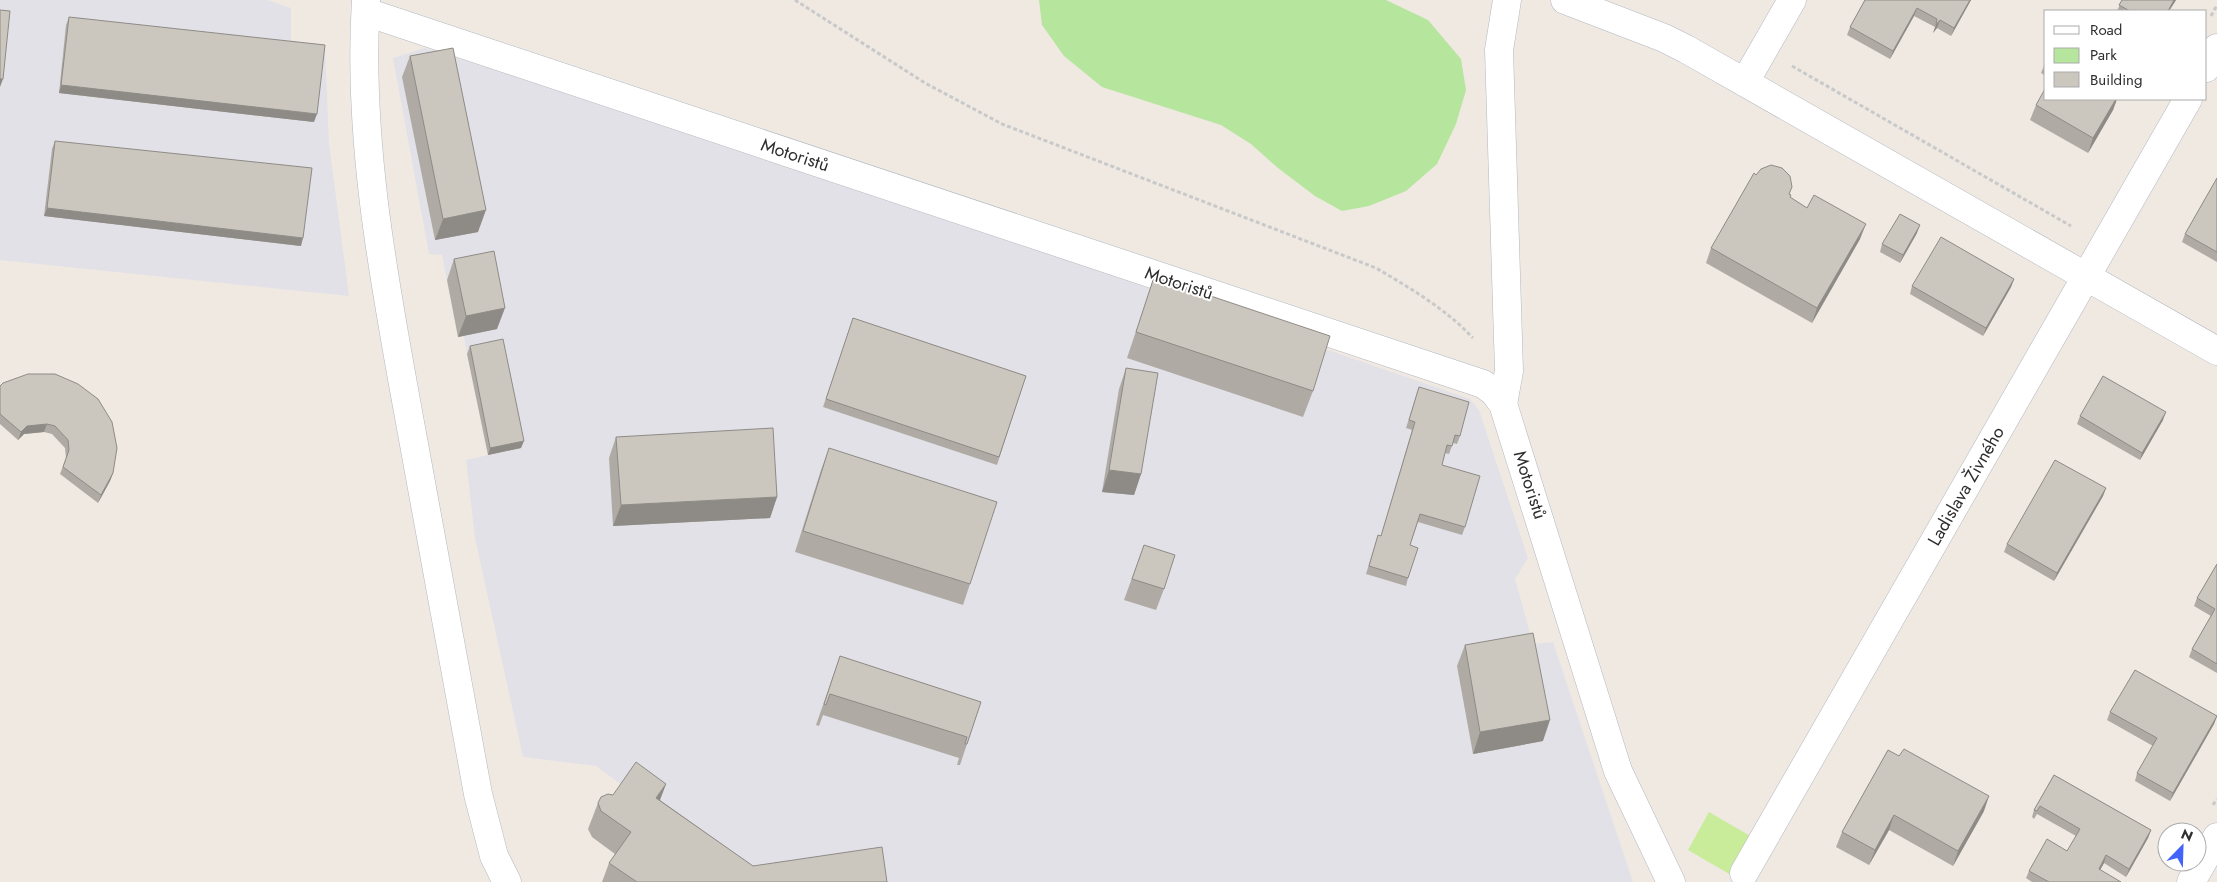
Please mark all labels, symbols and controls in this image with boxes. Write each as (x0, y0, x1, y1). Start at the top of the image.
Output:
legend (2044, 10, 2207, 100)
text: Road (2090, 19, 2122, 41)
text: Park (2090, 44, 2117, 66)
text: Building (2090, 69, 2142, 91)
street label: Motoristů (757, 132, 833, 178)
street label: Motoristů (1141, 260, 1217, 306)
street label: Ladislava Živného (1921, 421, 2011, 551)
street label: Motoristů (1507, 447, 1553, 523)
north arrow (2157, 822, 2207, 872)
text: N (2178, 824, 2196, 846)

